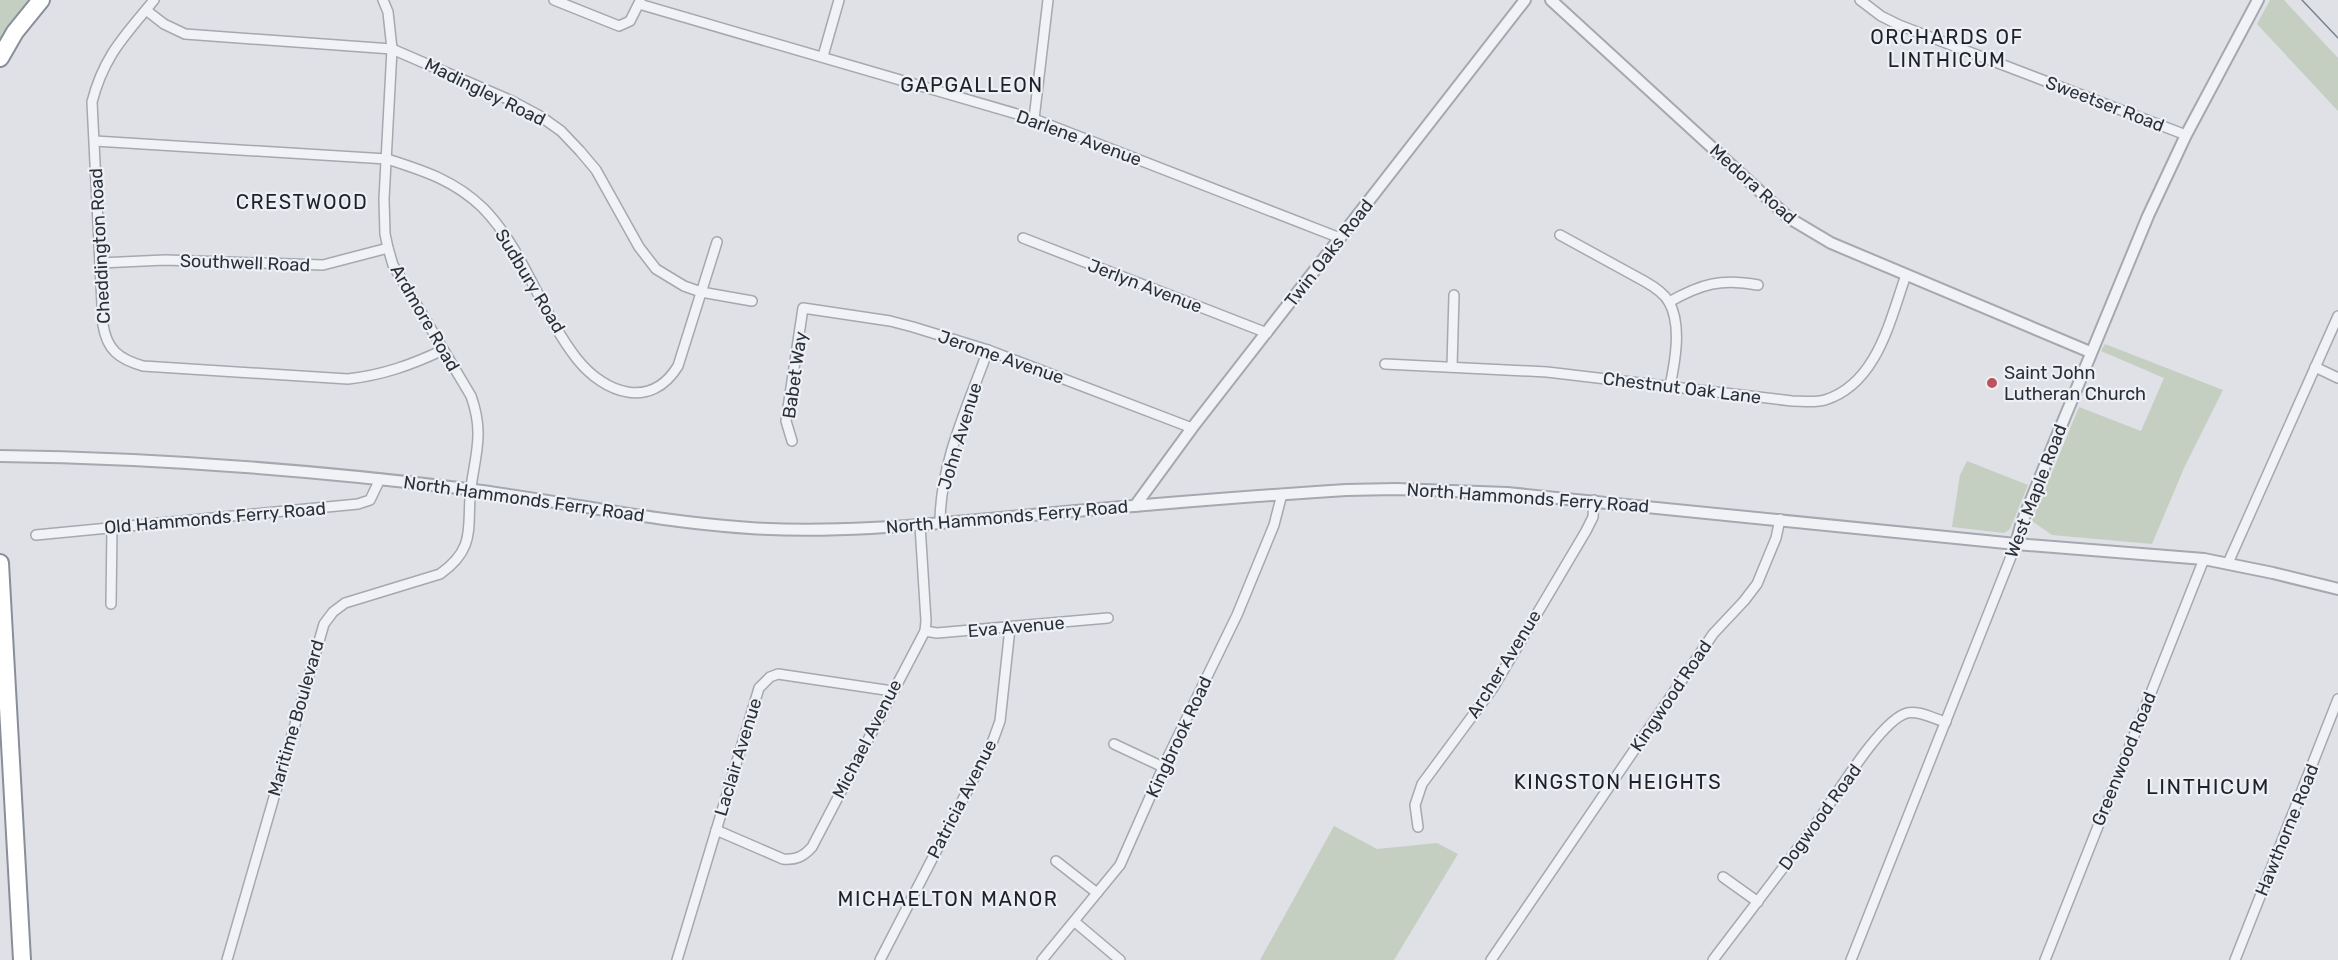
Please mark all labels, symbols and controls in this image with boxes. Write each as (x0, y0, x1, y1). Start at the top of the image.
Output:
district label: ORCHARDS OF LINTHICUM (1870, 25, 2024, 72)
street label: Madingley Road (421, 53, 549, 131)
street label: Sweetser Road (2043, 71, 2167, 137)
district label: GAPGALLEON (900, 73, 1044, 97)
street label: Darlene Avenue (1013, 105, 1145, 171)
street label: Medora Road (1705, 139, 1801, 229)
street label: Cheddington Road (85, 168, 115, 324)
district label: CRESTWOOD (236, 190, 368, 214)
street label: Twin Oaks Road (1280, 195, 1378, 311)
street label: Sudbury Road (490, 225, 570, 337)
street label: Southwell Road (179, 250, 311, 276)
street label: Jerlyn Avenue (1085, 254, 1205, 318)
street label: Ardmore Road (386, 261, 464, 375)
street label: Jerome Avenue (935, 325, 1067, 389)
street label: Babet Way (778, 330, 812, 420)
place label: Saint John Lutheran Church (2004, 362, 2146, 405)
street label: Chestnut Oak Lane (1602, 367, 1762, 409)
marker: Saint John Lutheran Church (1985, 376, 1999, 390)
street label: John Avenue (933, 380, 987, 492)
street label: West Maple Road (2000, 421, 2072, 561)
street label: North Hammonds Ferry Road (402, 471, 646, 527)
street label: North Hammonds Ferry Road (1406, 479, 1650, 517)
street label: North Hammonds Ferry Road (885, 495, 1129, 539)
street label: Old Hammonds Ferry Road (103, 497, 327, 539)
street label: Archer Avenue (1462, 606, 1546, 722)
street label: Eva Avenue (967, 612, 1065, 642)
street label: Kingwood Road (1626, 636, 1716, 756)
street label: Maritime Boulevard (263, 637, 329, 799)
street label: Kingbrook Road (1141, 673, 1217, 801)
street label: Michael Avenue (827, 676, 907, 802)
street label: Greenwood Road (2087, 689, 2161, 829)
street label: Laclair Avenue (710, 695, 766, 819)
street label: Patricia Avenue (923, 736, 1001, 862)
street label: Dogwood Road (1774, 760, 1866, 874)
street label: Hawthorne Road (2250, 761, 2324, 899)
district label: KINGSTON HEIGHTS (1514, 770, 1722, 794)
district label: LINTHICUM (2146, 774, 2270, 799)
district label: MICHAELTON MANOR (838, 887, 1058, 911)

